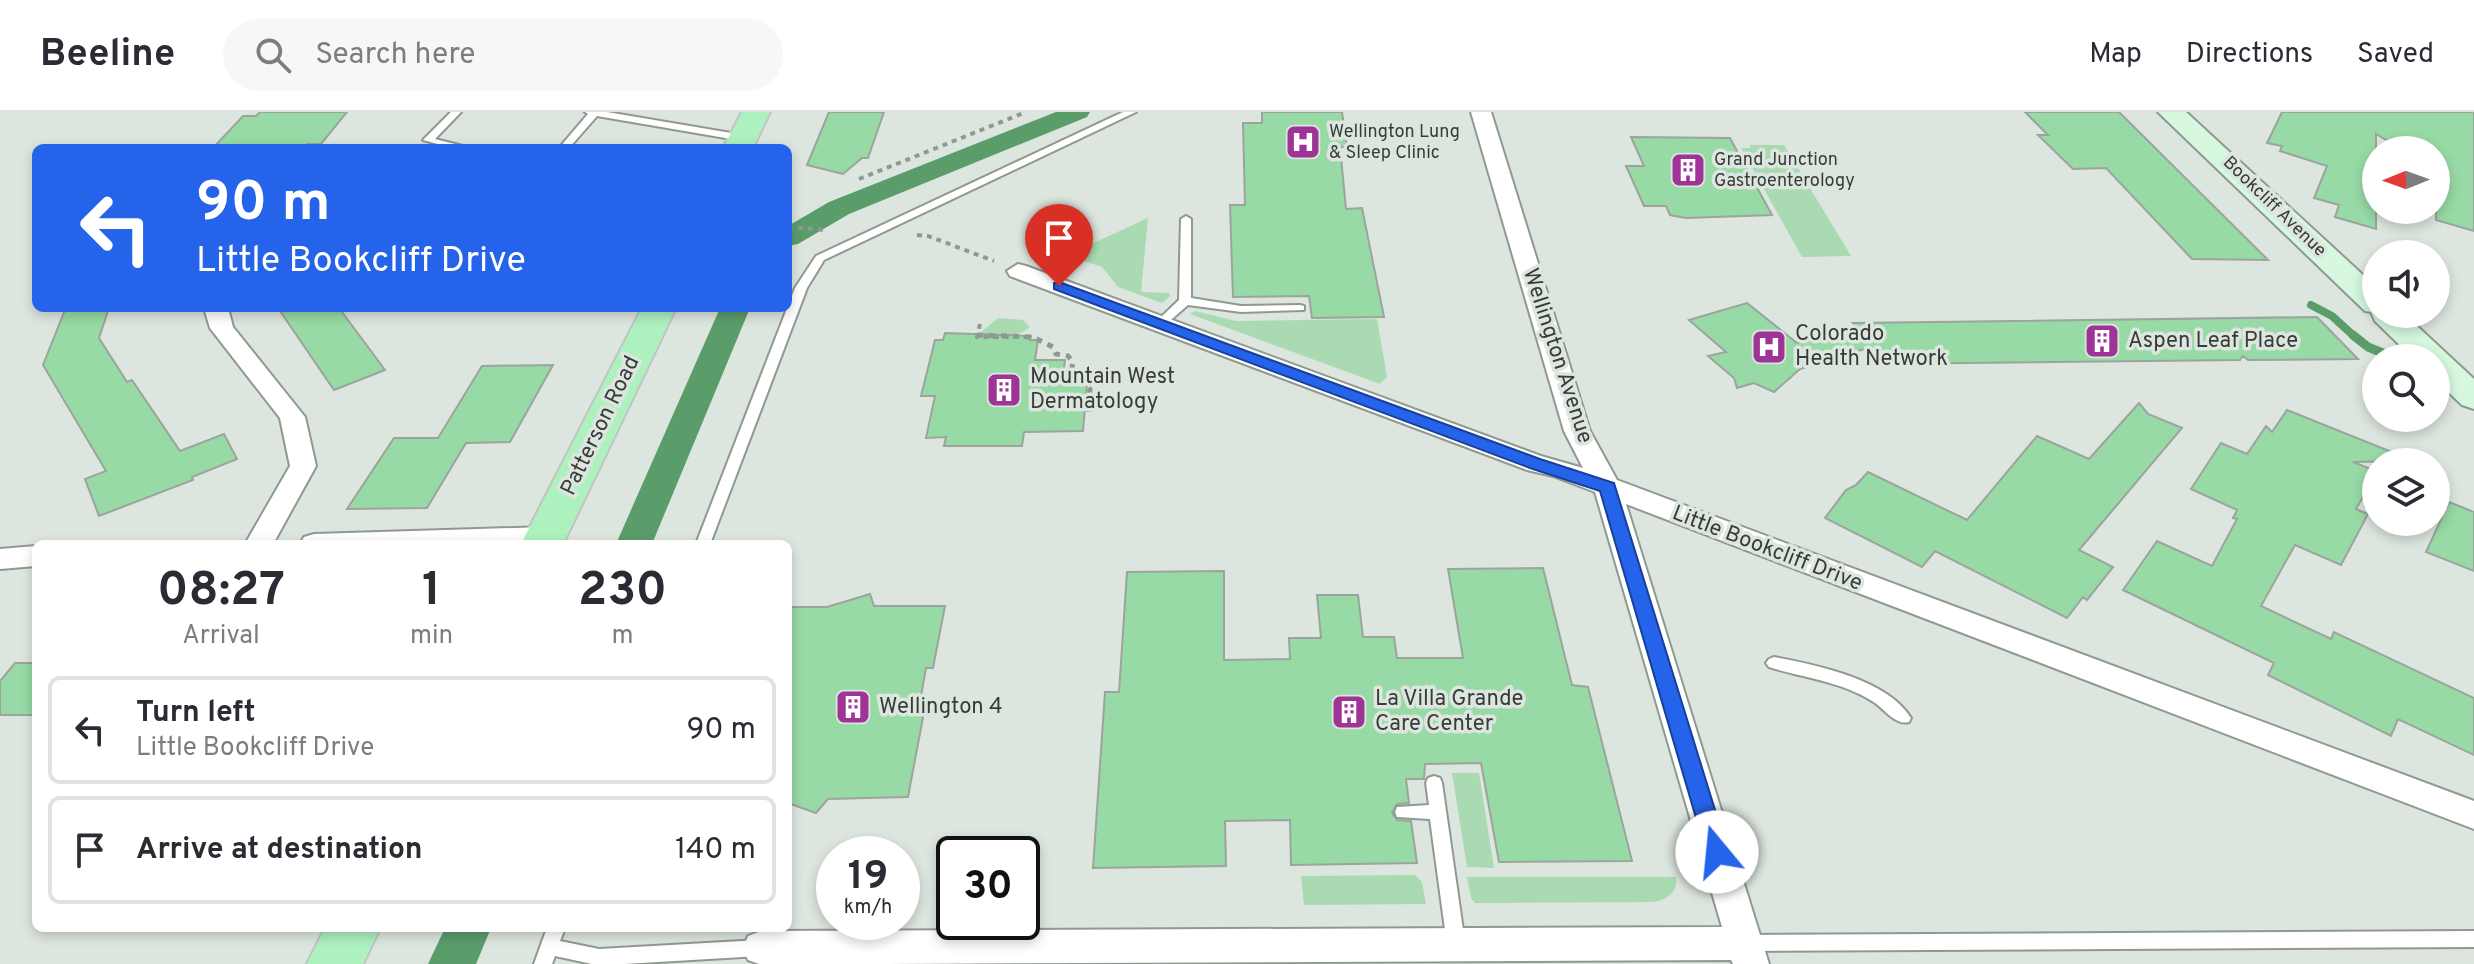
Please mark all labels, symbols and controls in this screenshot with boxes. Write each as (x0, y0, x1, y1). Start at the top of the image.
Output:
search box (223, 19, 783, 91)
text: Beeline (40, 31, 175, 80)
icon: search (251, 33, 295, 77)
text: Search here (315, 37, 475, 74)
text: Map (2089, 37, 2142, 73)
text: Directions (2186, 37, 2313, 73)
text: Saved (2357, 37, 2434, 73)
place label: Wellington Lung & Sleep Clinic (1329, 121, 1460, 165)
hospital icon: Wellington Lung & Sleep Clinic (1284, 123, 1322, 161)
north arrow (2362, 136, 2450, 224)
map controls (2362, 136, 2450, 536)
place label: Grand Junction Gastroenterology (1714, 149, 1855, 193)
building icon: Grand Junction Gastroenterology (1669, 151, 1707, 189)
street label: Bookcliff Avenue (2217, 152, 2331, 262)
text: 90 m (196, 170, 331, 240)
icon: left (64, 176, 168, 280)
pin (1025, 204, 1093, 286)
icon: arrive (1037, 216, 1081, 260)
text: Little Bookcliff Drive (196, 239, 526, 285)
button: sound (2362, 240, 2450, 328)
street label: Wellington Avenue (1516, 265, 1598, 447)
place label: Colorado Health Network (1795, 321, 1948, 373)
building icon: Aspen Leaf Place (2083, 322, 2121, 360)
hospital icon: Colorado Health Network (1750, 328, 1788, 366)
place label: Aspen Leaf Place (2128, 328, 2298, 355)
button: search (2362, 344, 2450, 432)
street label: Patterson Road (556, 352, 646, 500)
place label: Mountain West Dermatology (1030, 364, 1175, 416)
building icon: Mountain West Dermatology (985, 371, 1023, 409)
button: layers (2362, 448, 2450, 536)
street label: Little Bookcliff Drive (1668, 500, 1866, 598)
text: 08:27 (157, 562, 285, 622)
text: 1 (422, 562, 441, 622)
text: 230 (578, 562, 667, 622)
text: Arrival (182, 620, 260, 653)
text: min (410, 620, 453, 653)
text: m (612, 620, 634, 653)
place label: La Villa Grande Care Center (1375, 686, 1523, 738)
building icon: Wellington 4 (834, 688, 872, 726)
building icon: La Villa Grande Care Center (1330, 693, 1368, 731)
place label: Wellington 4 (879, 694, 1003, 721)
text: Turn left (136, 695, 256, 732)
icon: left (68, 708, 112, 752)
text: 90 m (687, 712, 756, 749)
text: Little Bookcliff Drive (136, 732, 374, 765)
position arrow (1675, 810, 1759, 894)
icon: arrive (68, 828, 112, 872)
text: Arrive at destination (136, 832, 422, 869)
text: 140 m (675, 832, 756, 869)
speed limit sign: 30 (936, 836, 1040, 940)
text: 19 (848, 853, 888, 903)
text: km/h (844, 895, 892, 921)

